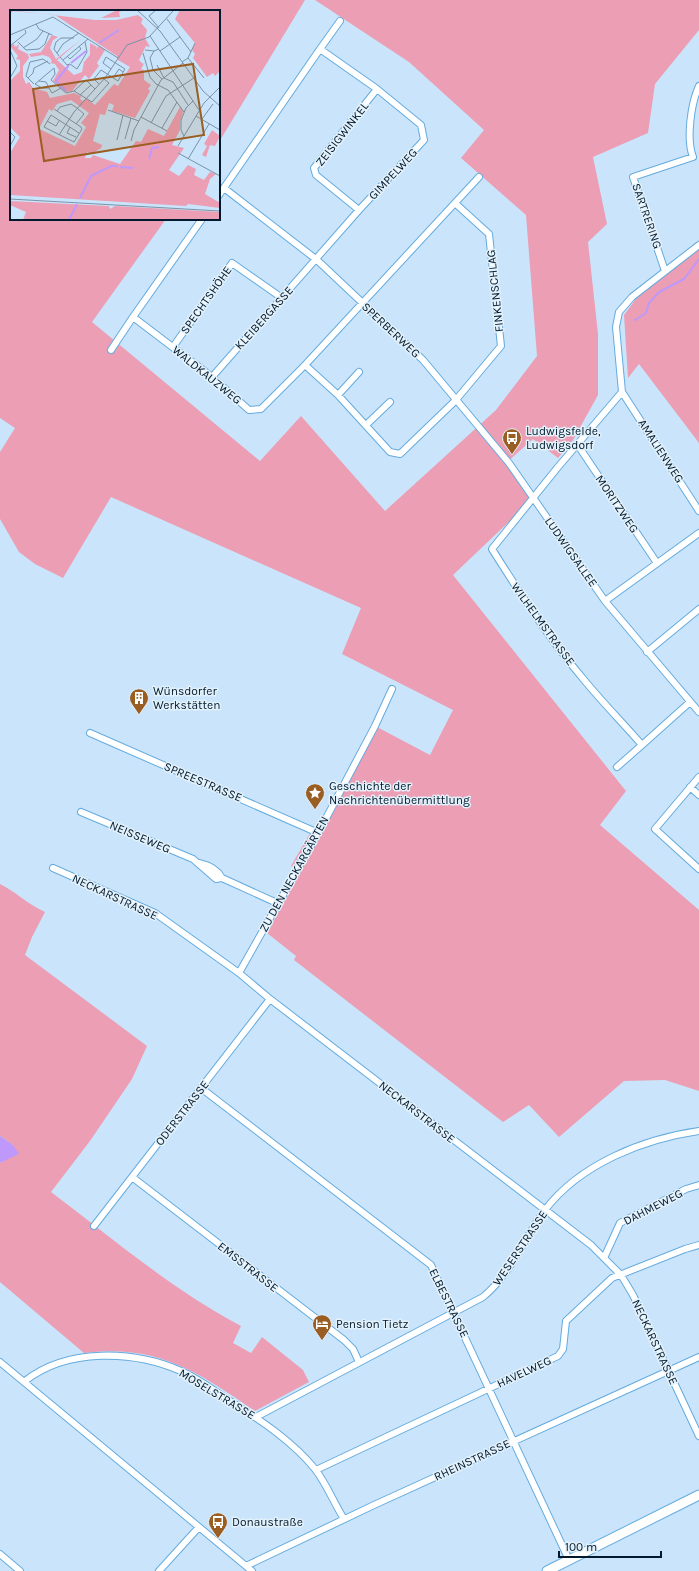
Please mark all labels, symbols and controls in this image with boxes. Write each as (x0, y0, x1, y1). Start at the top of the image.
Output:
inset map (10, 10, 220, 220)
street label: ZEISIGWINKEL (313, 99, 372, 169)
street label: GIMPELWEG (366, 145, 420, 203)
street label: SARTRERING (629, 181, 665, 251)
street label: FINKENSCHLAG (484, 249, 506, 333)
street label: SPECHTSHÖHE (177, 263, 235, 337)
street label: KLEIBERGASSE (232, 283, 296, 353)
street label: SPERBERWEG (359, 299, 423, 361)
street label: WALDKAUZWEG (170, 343, 244, 407)
street label: AMALIENWEG (635, 417, 687, 485)
place label: Ludwigsfelde, Ludwigsdorf (526, 424, 601, 452)
bus stop icon: Ludwigsfelde, Ludwigsdorf (501, 427, 523, 455)
street label: MORITZWEG (592, 472, 642, 536)
street label: LUDWIGSALLEE (542, 514, 600, 590)
street label: WILHELMSTRASSE (508, 580, 578, 668)
place label: Wünsdorfer Werkstätten (153, 684, 220, 712)
building icon: Wünsdorfer Werkstätten (128, 687, 150, 715)
street label: SPREESTRASSE (162, 759, 244, 805)
place label: Geschichte der Nachrichtenübermittlung (329, 779, 470, 807)
place icon: Geschichte der Nachrichtenübermittlung (304, 782, 326, 810)
street label: ZU DEN NECKARGÄRTEN (256, 814, 332, 934)
street label: NEISSEWEG (107, 818, 173, 856)
street label: NECKARSTRASSE (70, 871, 160, 923)
street label: ODERSTRASSE (152, 1078, 212, 1148)
street label: NECKARSTRASSE (376, 1078, 458, 1146)
street label: DAHMEWEG (621, 1186, 685, 1228)
street label: WESERSTRASSE (490, 1208, 550, 1288)
street label: EMSSTRASSE (215, 1239, 281, 1295)
street label: ELBESTRASSE (426, 1266, 472, 1340)
street label: NECKARSTRASSE (629, 1297, 681, 1387)
hotel icon: Pension Tietz (311, 1313, 333, 1341)
place label: Pension Tietz (336, 1317, 409, 1331)
street label: HAVELWEG (495, 1353, 553, 1391)
street label: MOSELSTRASSE (176, 1366, 258, 1422)
street label: RHEINSTRASSE (432, 1436, 512, 1484)
bus stop icon: Donaustraße (207, 1511, 229, 1539)
place label: Donaustraße (232, 1515, 303, 1529)
scale bar (559, 1533, 661, 1559)
text: 100 m (565, 1540, 597, 1554)

